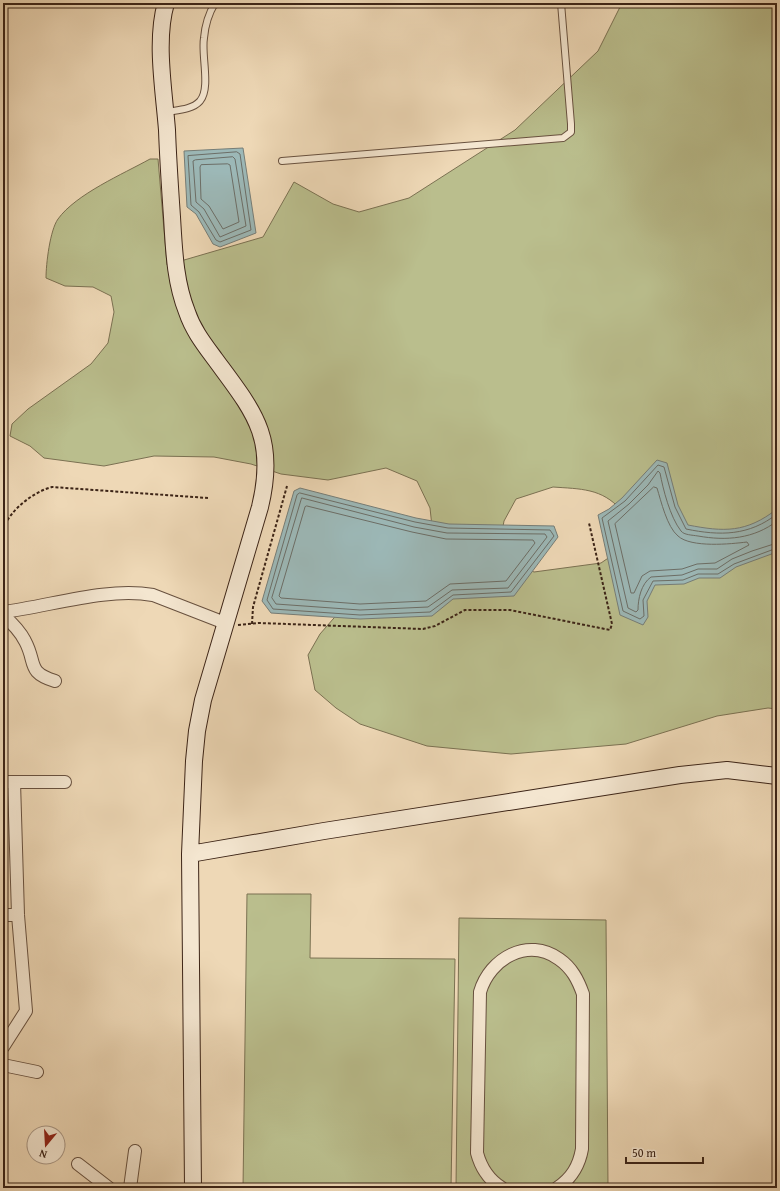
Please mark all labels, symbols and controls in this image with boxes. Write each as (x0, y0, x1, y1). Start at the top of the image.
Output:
north arrow (26, 1125, 66, 1165)
scale bar (626, 1139, 703, 1165)
text: 50 m (632, 1144, 656, 1161)
text: N (36, 1146, 49, 1163)

